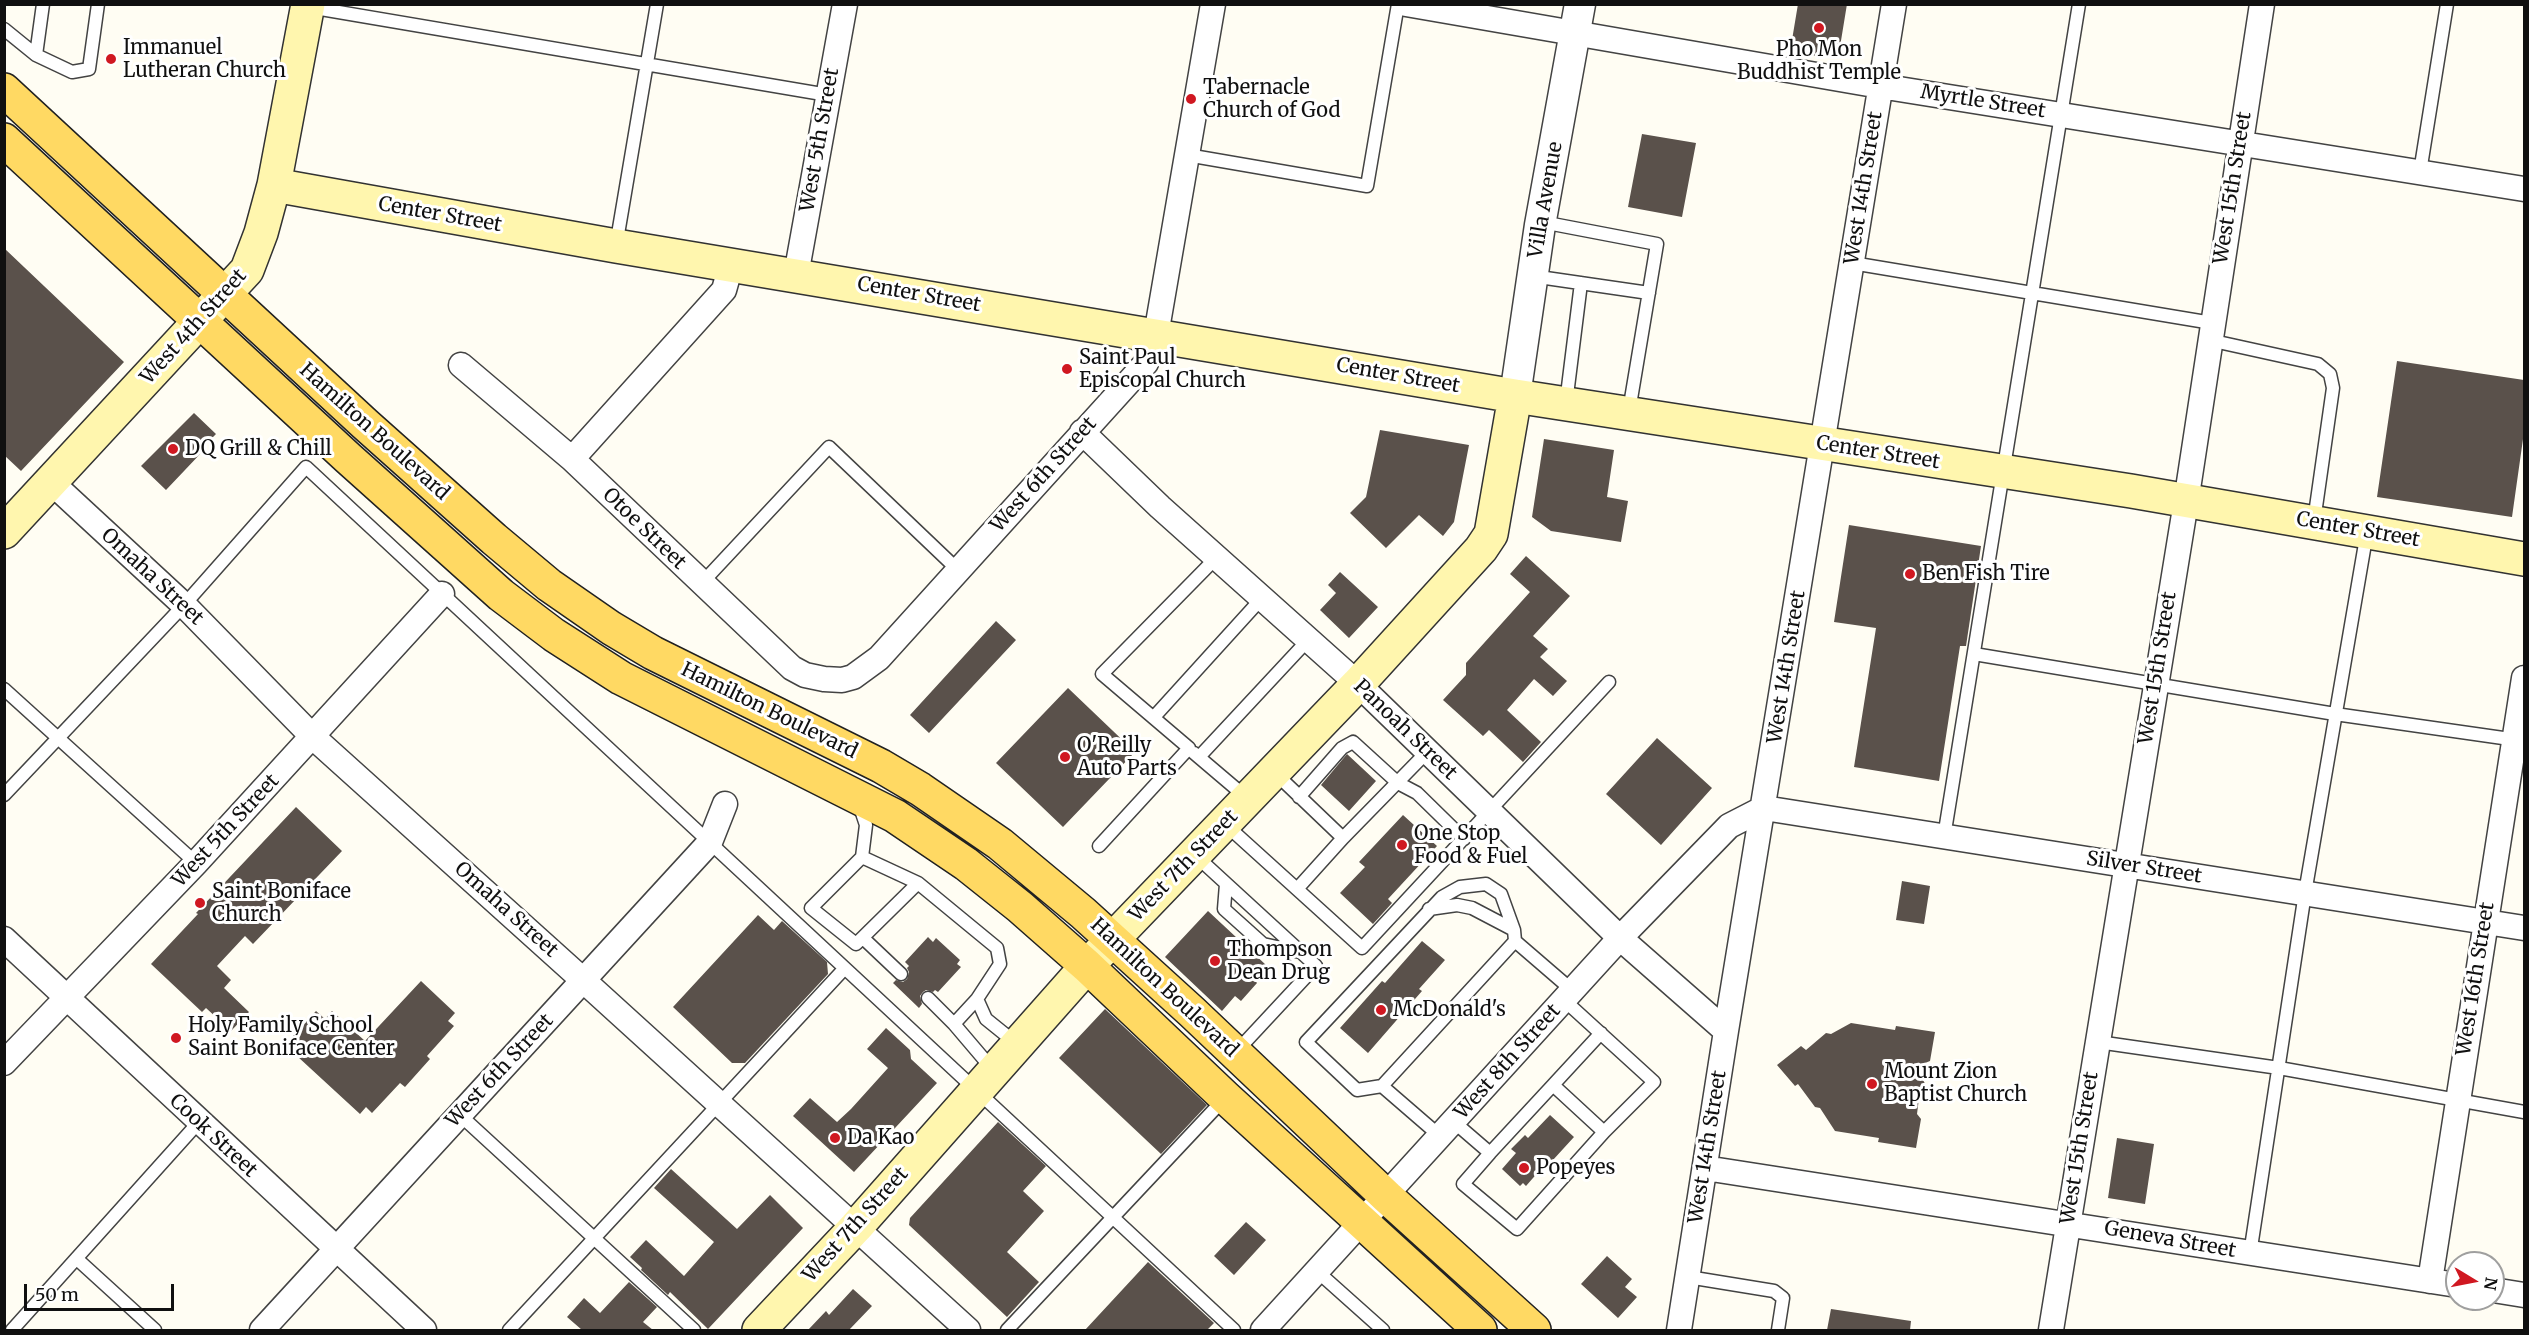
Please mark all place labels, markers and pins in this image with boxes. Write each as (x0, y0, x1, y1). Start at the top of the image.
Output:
marker: Pho Mon Buddhist Temple (1812, 21, 1826, 35)
place label: Immanuel Lutheran Church (123, 36, 286, 83)
place label: Pho Mon Buddhist Temple (1737, 38, 1901, 85)
marker: Immanuel Lutheran Church (104, 52, 118, 66)
place label: Tabernacle Church of God (1203, 76, 1340, 123)
marker: Tabernacle Church of God (1184, 92, 1198, 106)
place label: Saint Paul Episcopal Church (1079, 346, 1246, 393)
marker: Saint Paul Episcopal Church (1060, 362, 1074, 376)
place label: DQ Grill & Chill (185, 437, 332, 461)
marker: DQ Grill & Chill (166, 442, 180, 456)
place label: Ben Fish Tire (1922, 562, 2050, 586)
marker: Ben Fish Tire (1903, 567, 1917, 581)
place label: O'Reilly Auto Parts (1077, 734, 1177, 781)
marker: O'Reilly Auto Parts (1058, 750, 1072, 764)
place label: One Stop Food & Fuel (1414, 822, 1528, 869)
marker: One Stop Food & Fuel (1395, 838, 1409, 852)
place label: Saint Boniface Church (212, 880, 351, 927)
marker: Saint Boniface Church (193, 896, 207, 910)
place label: Thompson Dean Drug (1227, 938, 1332, 985)
marker: Thompson Dean Drug (1208, 954, 1222, 968)
place label: McDonald's (1393, 998, 1506, 1022)
marker: McDonald's (1374, 1003, 1388, 1017)
place label: Holy Family School Saint Boniface Center (188, 1014, 395, 1061)
marker: Holy Family School Saint Boniface Center (169, 1031, 183, 1045)
place label: Mount Zion Baptist Church (1884, 1060, 2027, 1107)
marker: Mount Zion Baptist Church (1865, 1077, 1879, 1091)
place label: Da Kao (847, 1126, 914, 1150)
marker: Da Kao (828, 1131, 842, 1145)
place label: Popeyes (1536, 1156, 1615, 1180)
marker: Popeyes (1517, 1161, 1531, 1175)

